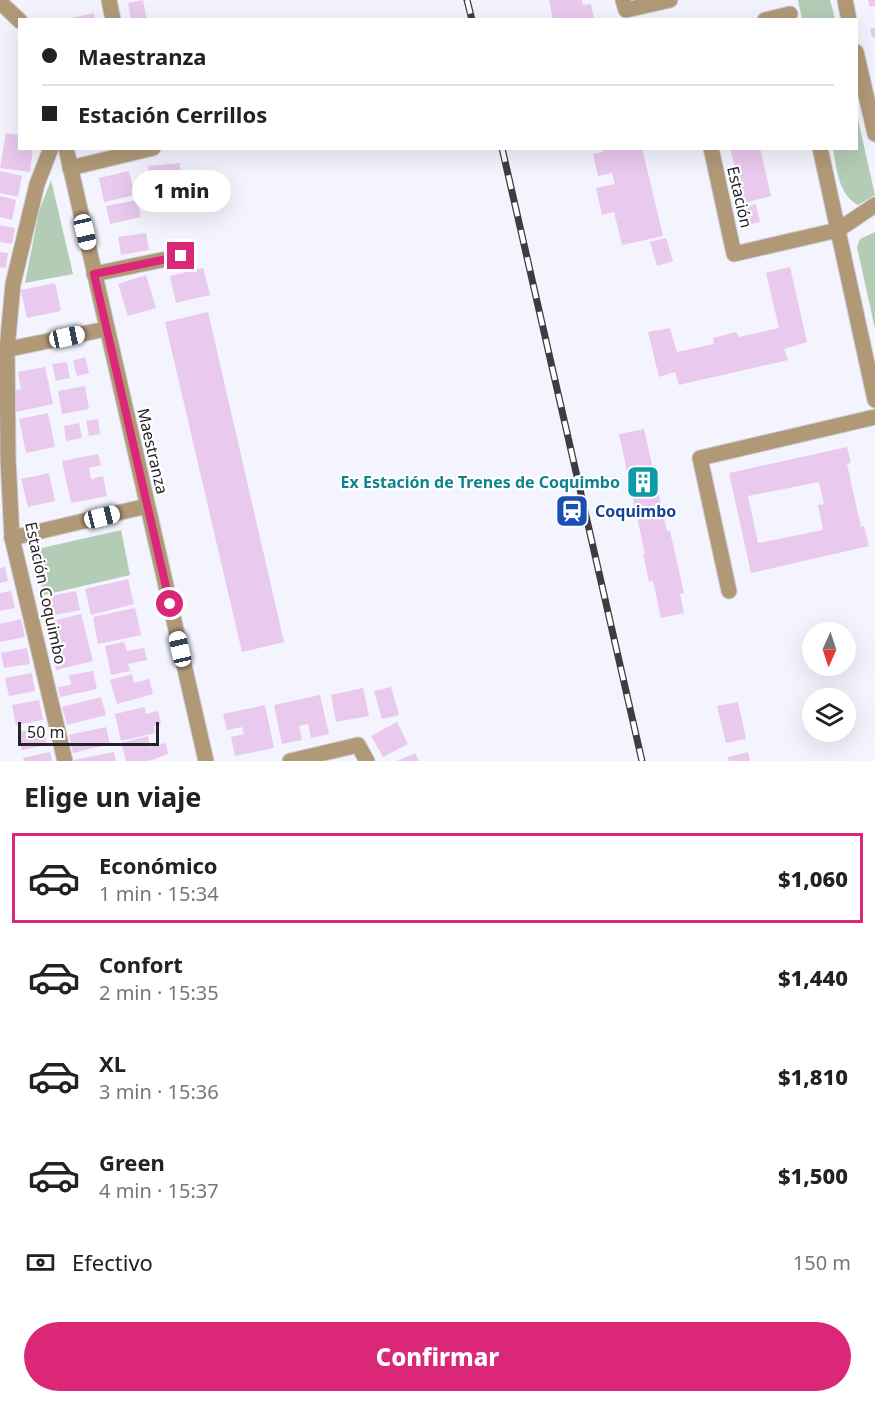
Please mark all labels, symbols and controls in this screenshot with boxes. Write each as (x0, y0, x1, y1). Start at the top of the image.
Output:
text: Maestranza (78, 41, 207, 71)
text: Estación Cerrillos (78, 99, 267, 129)
street label: Estación (722, 164, 758, 230)
callout: 1 min (132, 169, 231, 211)
text: 1 min (154, 177, 209, 204)
car (72, 212, 98, 252)
route end (167, 242, 194, 269)
car (48, 324, 86, 350)
street label: Maestranza (132, 406, 174, 496)
building icon: Ex Estación de Trenes de Coquimbo (625, 464, 661, 500)
place label: Ex Estación de Trenes de Coquimbo (341, 471, 620, 493)
station icon: Coquimbo (554, 493, 590, 529)
place label: Coquimbo (595, 500, 676, 522)
car (82, 504, 122, 530)
street label: Estación Coquimbo (20, 520, 72, 666)
route start (156, 590, 183, 617)
north arrow (802, 622, 856, 676)
map controls (802, 622, 856, 742)
car (167, 629, 193, 669)
button: layers (802, 688, 856, 742)
scale bar (18, 719, 159, 746)
text: 50 m (27, 721, 64, 743)
text: Elige un viaje (24, 778, 201, 815)
text: Económico (99, 850, 218, 880)
icon: car (27, 851, 81, 905)
text: $1,060 (778, 863, 848, 893)
text: 1 min · 15:34 (99, 880, 219, 907)
text: Confort (99, 949, 183, 979)
icon: car (27, 950, 81, 1004)
text: $1,440 (778, 962, 848, 992)
text: 2 min · 15:35 (99, 979, 219, 1006)
text: XL (99, 1048, 126, 1078)
icon: car (27, 1049, 81, 1103)
text: $1,810 (778, 1061, 848, 1091)
text: 3 min · 15:36 (99, 1078, 219, 1105)
text: Green (99, 1147, 165, 1177)
icon: car (27, 1148, 81, 1202)
text: $1,500 (778, 1160, 848, 1190)
text: 4 min · 15:37 (99, 1177, 219, 1204)
icon: cash (24, 1246, 57, 1279)
text: Efectivo (72, 1247, 153, 1277)
text: 150 m (793, 1249, 851, 1276)
button: Confirmar (24, 1322, 851, 1391)

